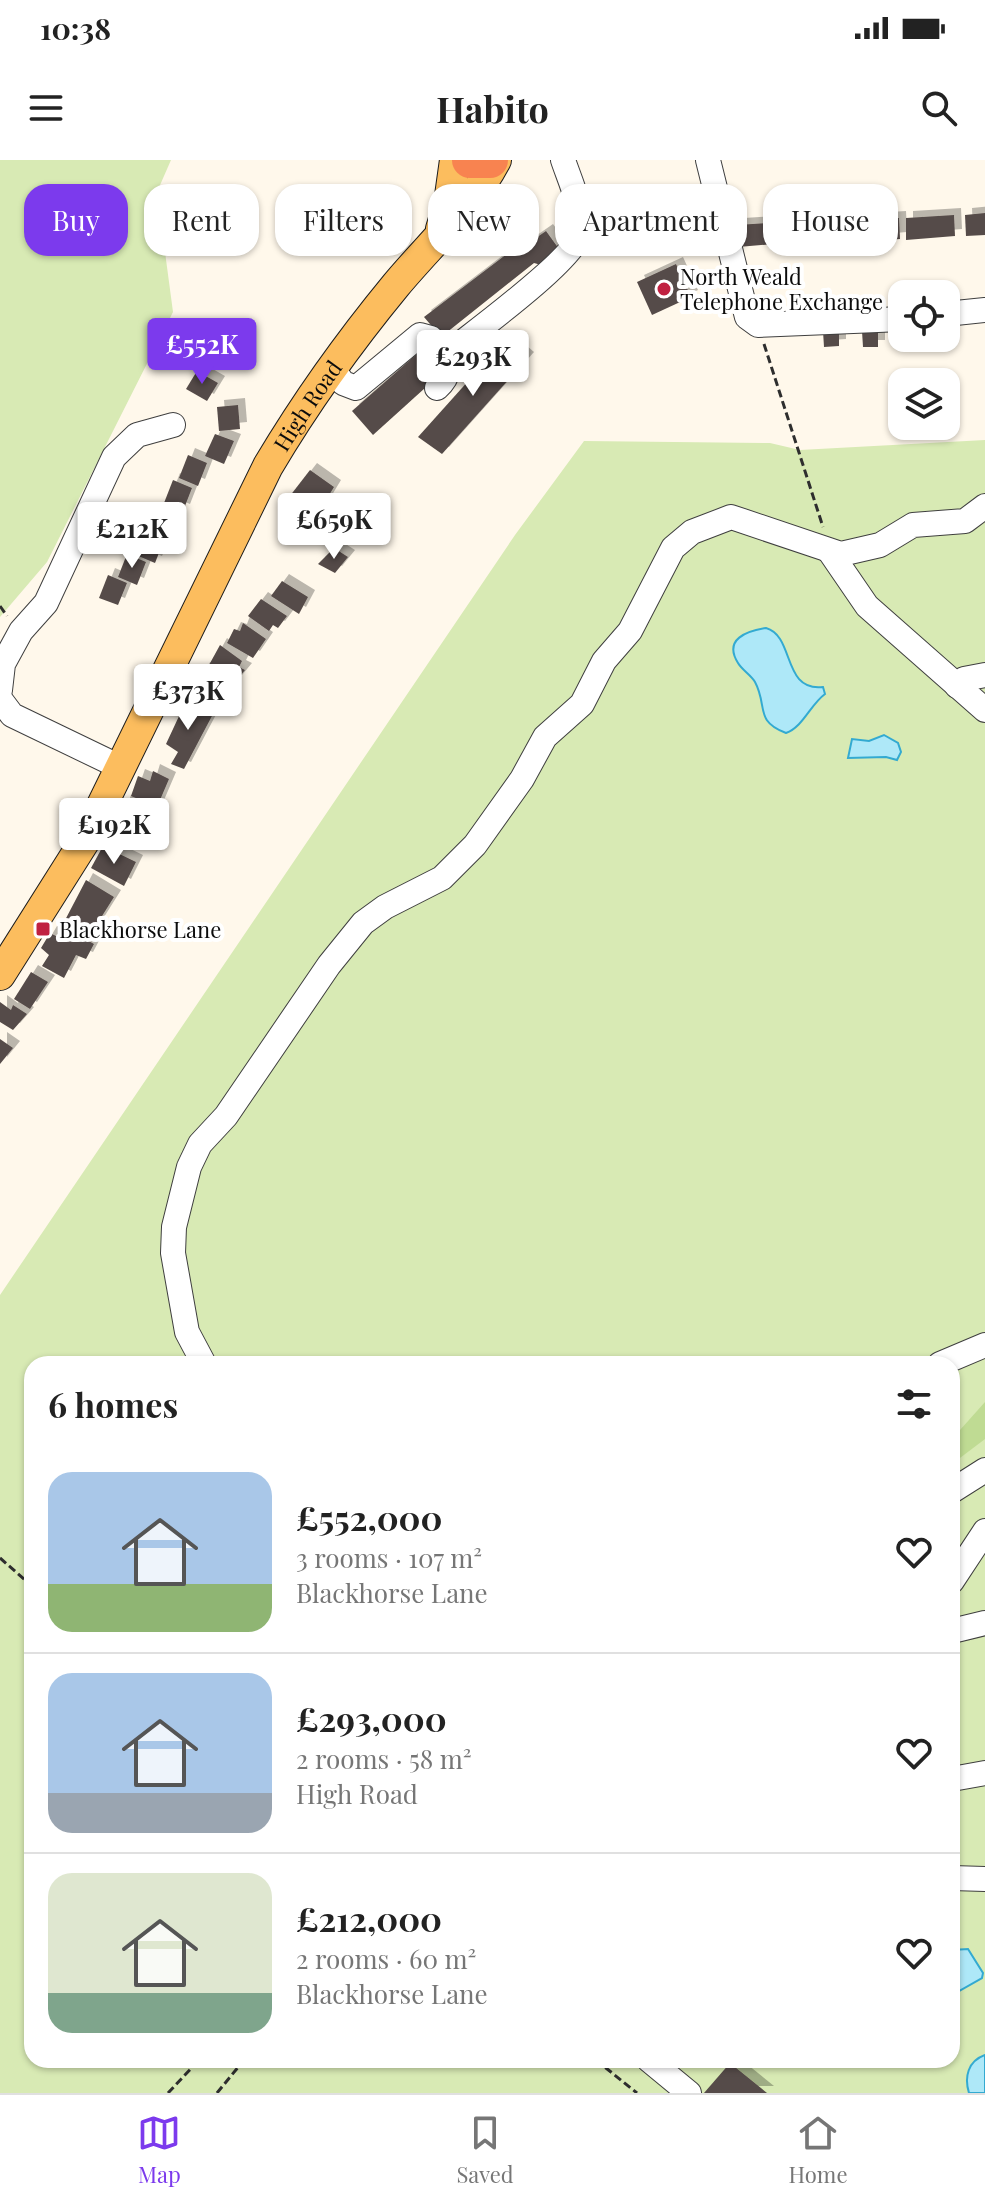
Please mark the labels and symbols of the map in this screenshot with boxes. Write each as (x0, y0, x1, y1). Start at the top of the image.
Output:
place label: North Weald Telephone Exchange (680, 261, 883, 316)
marker: North Weald Telephone Exchange (655, 280, 673, 298)
pin: £552K (146, 318, 258, 386)
pin: £293K (417, 330, 529, 398)
street label: High Road (266, 354, 348, 456)
pin: £659K (278, 493, 390, 561)
pin: £212K (76, 502, 188, 570)
pin: £373K (132, 664, 244, 732)
pin: £192K (58, 798, 170, 866)
place label: Blackhorse Lane (59, 914, 221, 944)
marker: Blackhorse Lane (34, 920, 52, 938)

